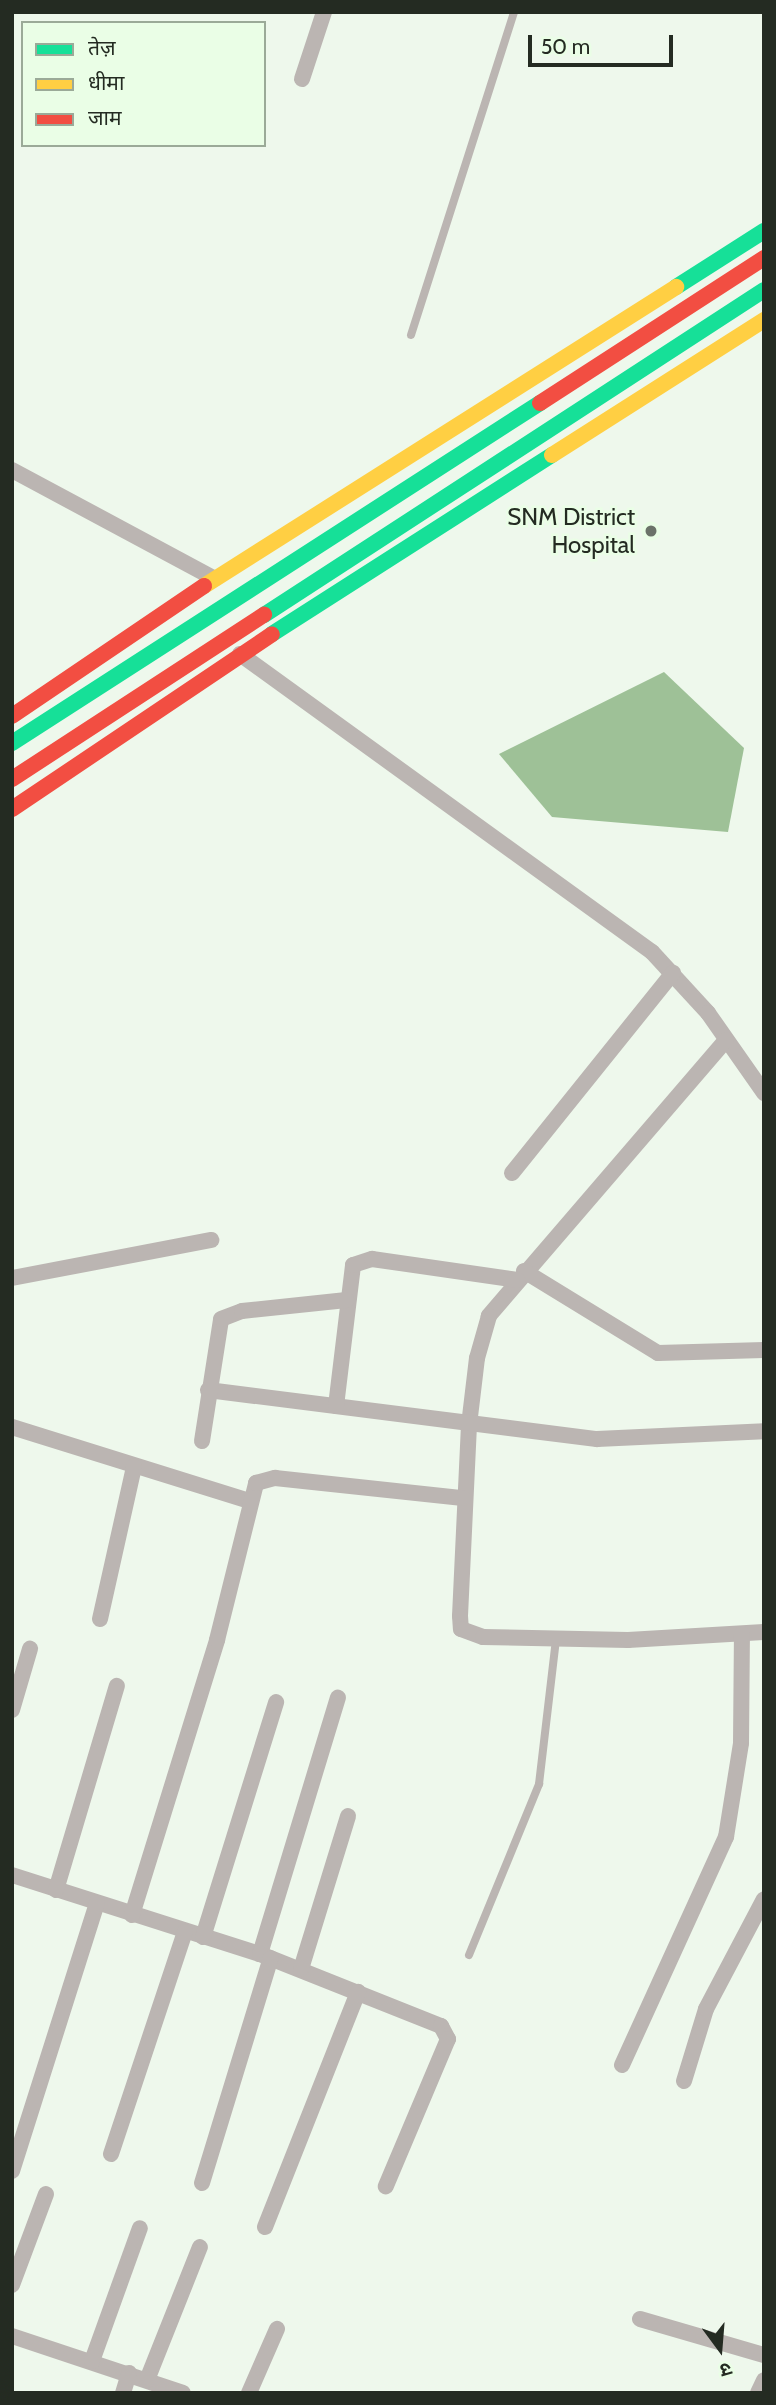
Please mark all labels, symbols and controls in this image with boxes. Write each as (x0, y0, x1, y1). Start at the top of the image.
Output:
legend (21, 21, 266, 147)
scale bar (531, 21, 676, 65)
text: 50 m (541, 34, 590, 59)
text: तेज़ (88, 35, 116, 60)
text: धीमा (88, 70, 124, 95)
text: जाम (88, 105, 122, 130)
place label: SNM District Hospital (507, 503, 635, 559)
marker: SNM District Hospital (641, 521, 661, 541)
north arrow (685, 2314, 755, 2384)
text: उ (717, 2357, 734, 2382)

